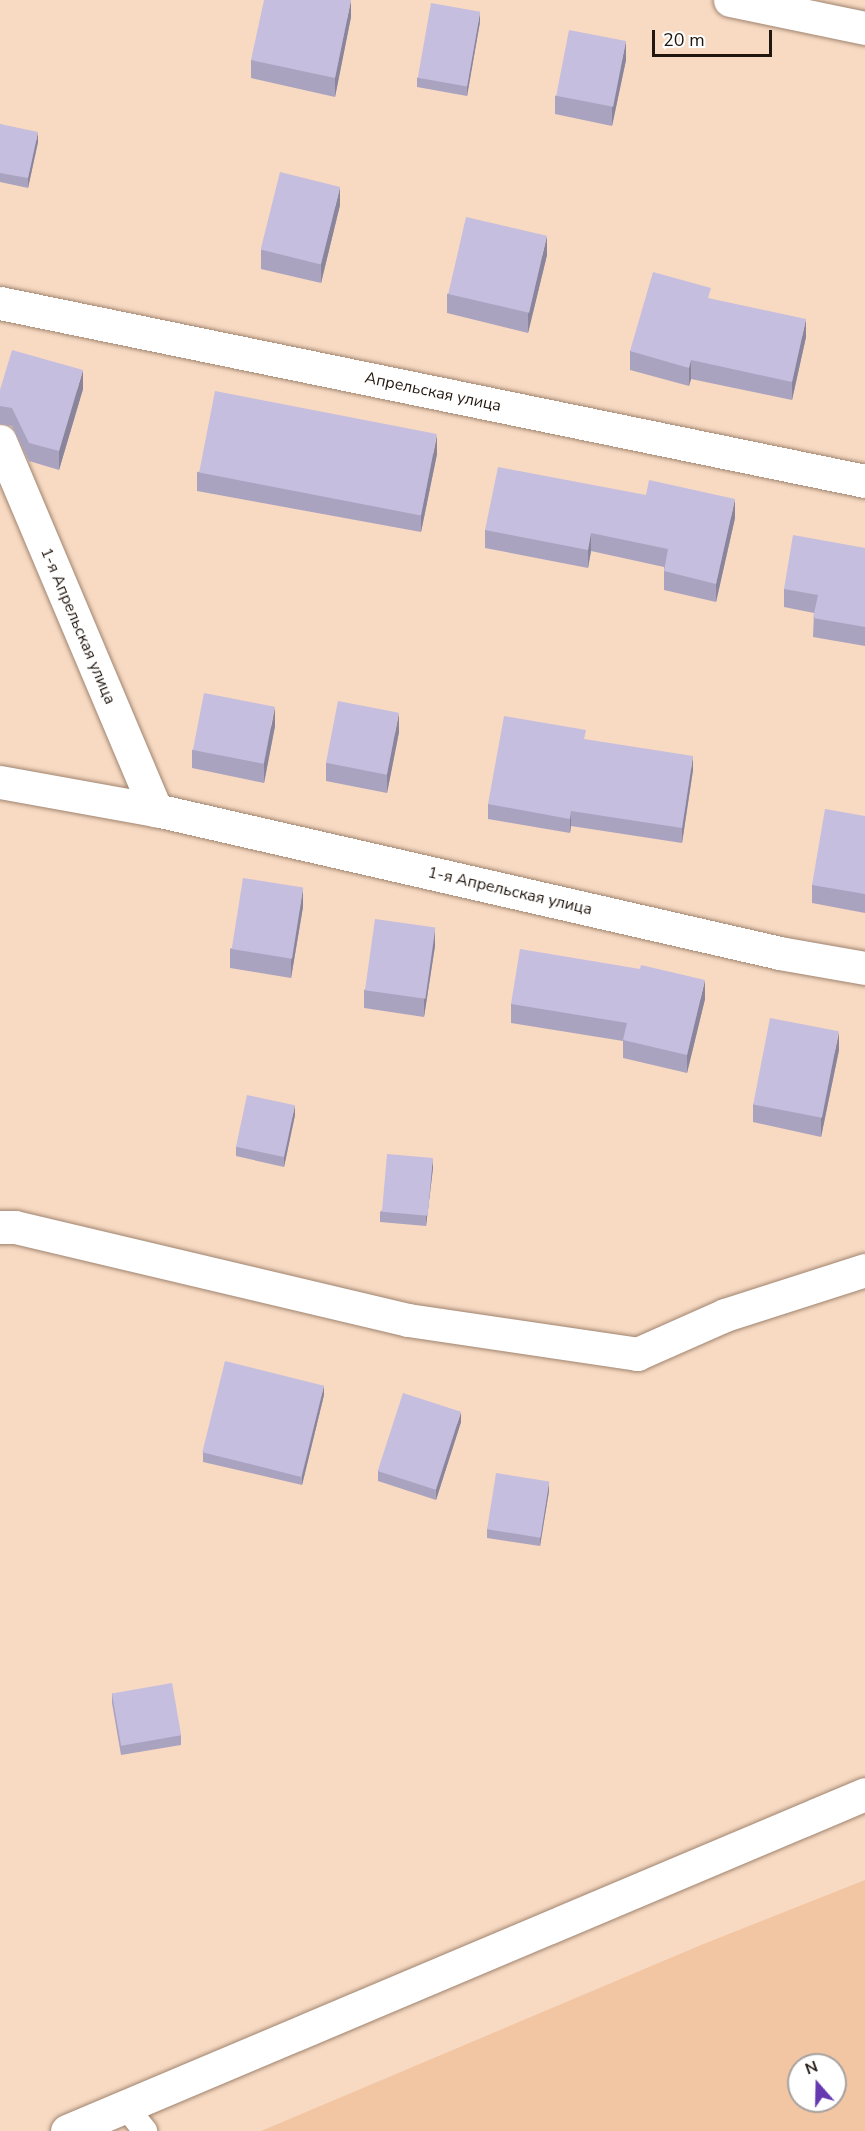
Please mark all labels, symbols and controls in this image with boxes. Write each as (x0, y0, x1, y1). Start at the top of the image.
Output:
scale bar (655, 18, 775, 56)
text: 20 m (663, 28, 705, 52)
street label: Апрельская улица (363, 368, 503, 416)
street label: 1-я Апрельская улица (36, 545, 120, 707)
street label: 1-я Апрельская улица (426, 863, 594, 919)
north arrow (787, 2053, 847, 2113)
text: N (802, 2056, 821, 2080)

